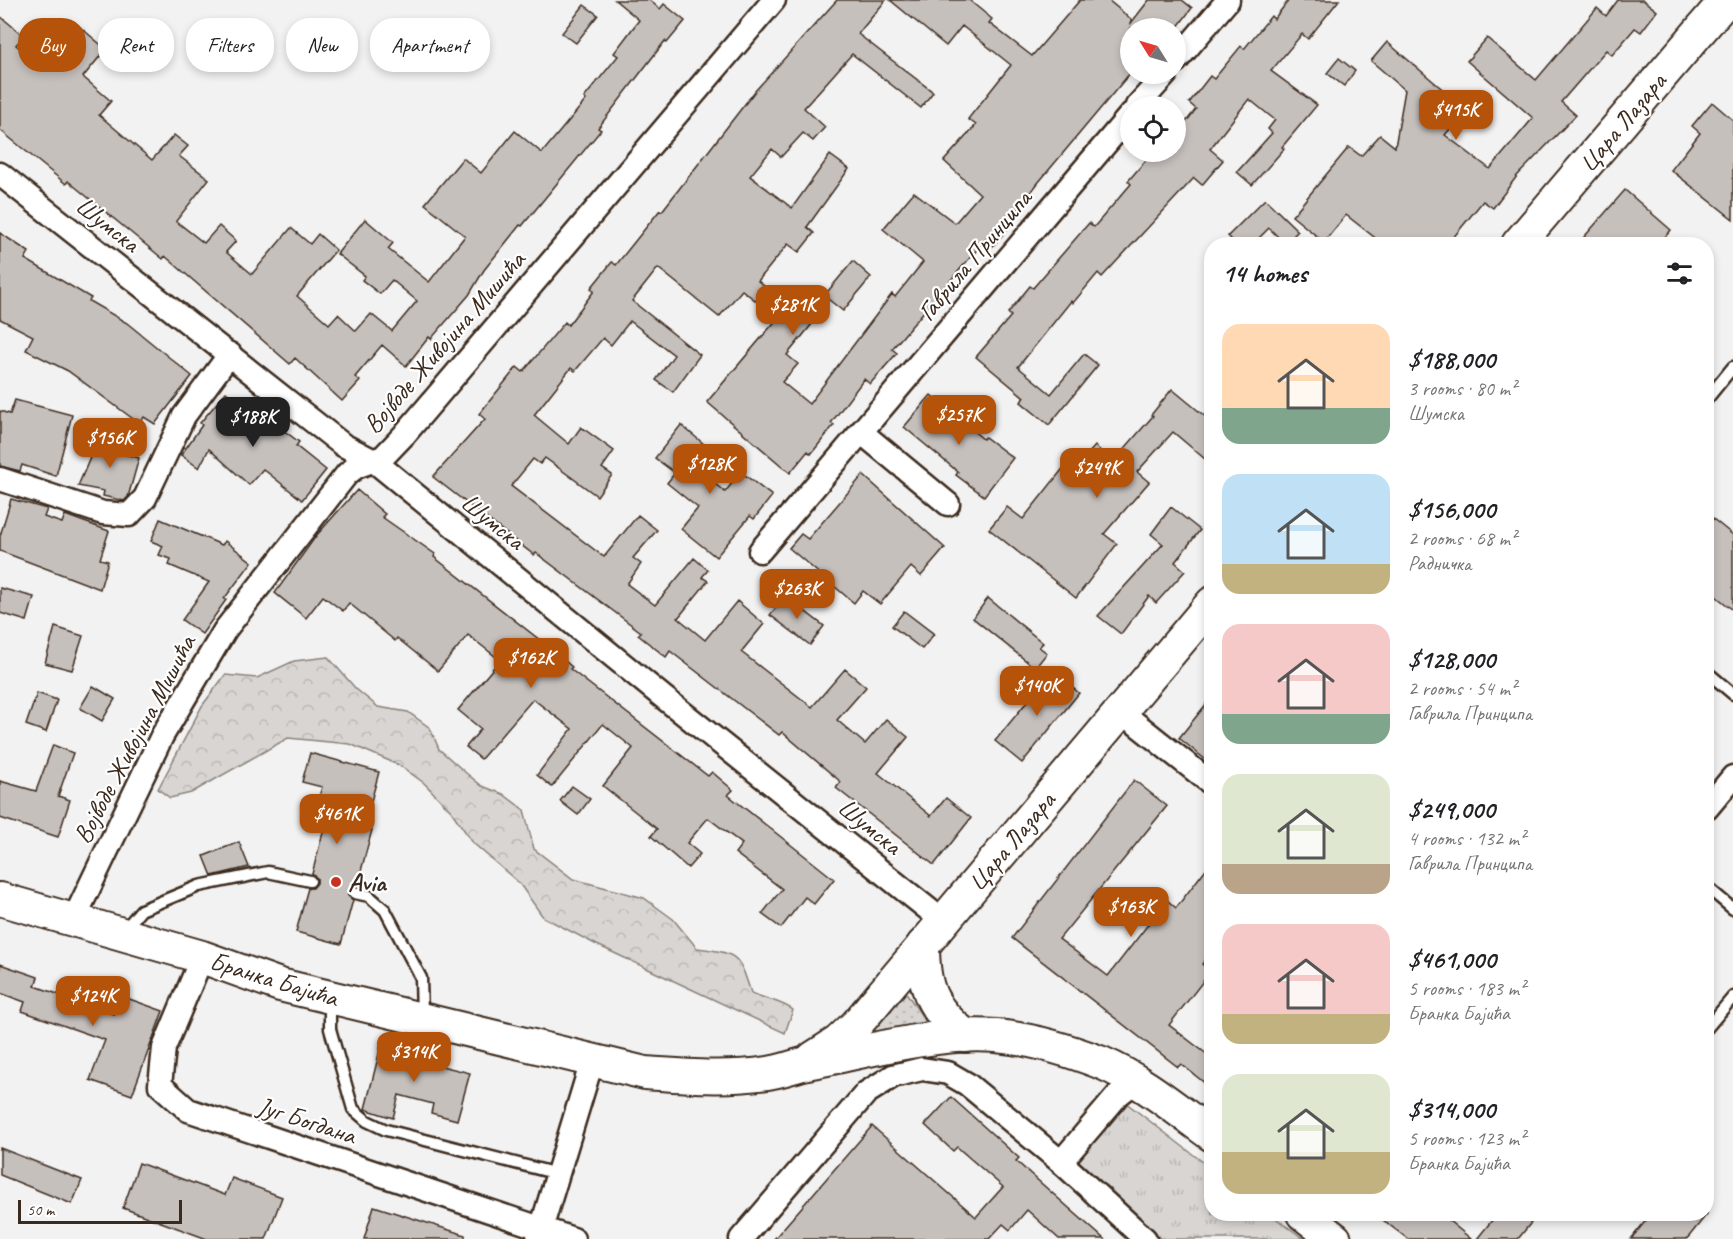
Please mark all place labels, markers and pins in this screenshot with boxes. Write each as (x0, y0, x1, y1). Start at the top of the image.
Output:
pin: $415K (1414, 90, 1498, 141)
pin: $281K (751, 285, 835, 336)
pin: $257K (917, 395, 1001, 446)
pin: $188K (211, 397, 295, 448)
pin: $156K (68, 418, 152, 469)
pin: $128K (668, 444, 752, 495)
pin: $249K (1055, 448, 1139, 499)
pin: $263K (755, 569, 839, 620)
pin: $162K (489, 638, 573, 689)
pin: $140K (995, 666, 1079, 717)
pin: $461K (295, 794, 379, 845)
place label: Avia (348, 866, 388, 899)
marker: Avia (329, 875, 343, 889)
pin: $163K (1089, 887, 1173, 938)
pin: $124K (51, 976, 135, 1027)
pin: $314K (372, 1032, 456, 1083)

